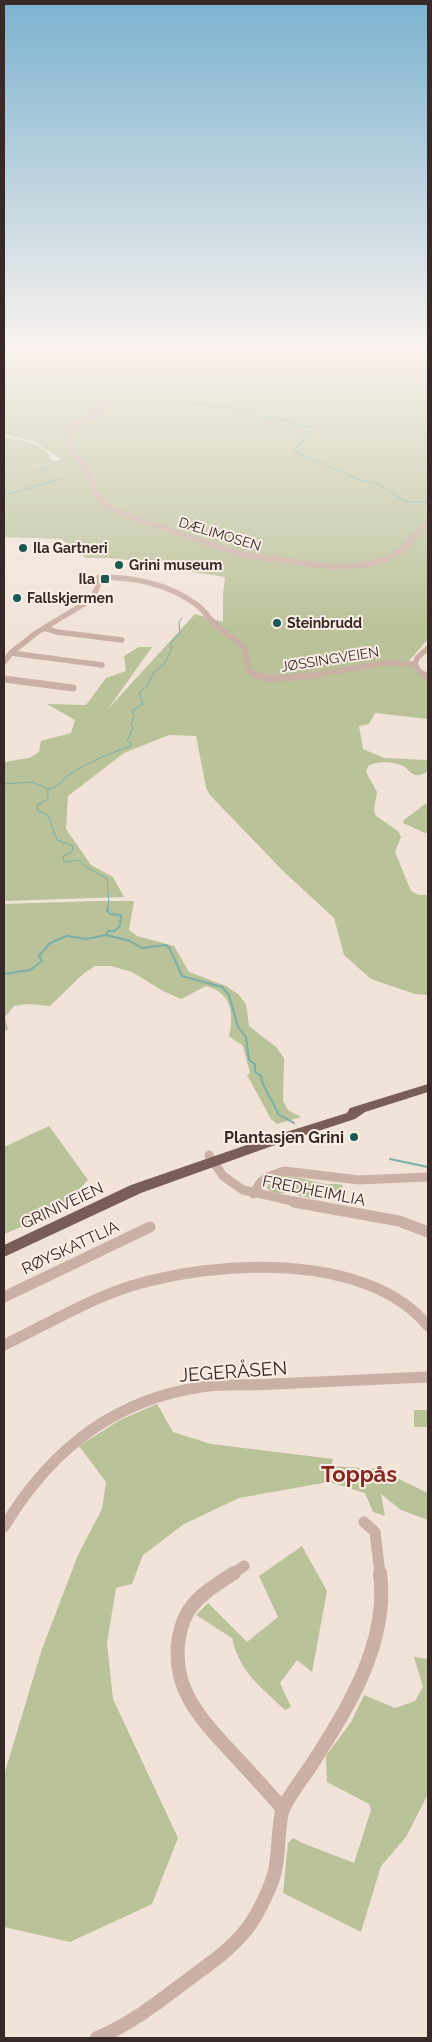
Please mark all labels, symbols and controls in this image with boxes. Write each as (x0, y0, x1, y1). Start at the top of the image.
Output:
street label: DÆLIMOSEN (177, 514, 263, 554)
place label: Ila Gartneri (33, 540, 108, 556)
marker: Ila Gartneri (17, 542, 29, 554)
place label: Grini museum (129, 557, 222, 573)
marker: Grini museum (113, 559, 125, 571)
place label: Ila (79, 571, 95, 587)
marker: Ila (99, 573, 111, 585)
place label: Fallskjermen (27, 590, 113, 606)
marker: Fallskjermen (11, 592, 23, 604)
place label: Steinbrudd (287, 615, 362, 631)
marker: Steinbrudd (271, 617, 283, 629)
street label: JØSSINGVEIEN (280, 643, 380, 675)
place label: Plantasjen Grini (224, 1128, 344, 1147)
marker: Plantasjen Grini (348, 1131, 360, 1143)
street label: FREDHEIMLIA (261, 1171, 367, 1210)
street label: GRINIVEIEN (18, 1178, 107, 1233)
street label: RØYSKATTLIA (19, 1217, 122, 1278)
street label: JEGERÅSEN (178, 1356, 288, 1386)
district label: Toppås (321, 1461, 397, 1487)

